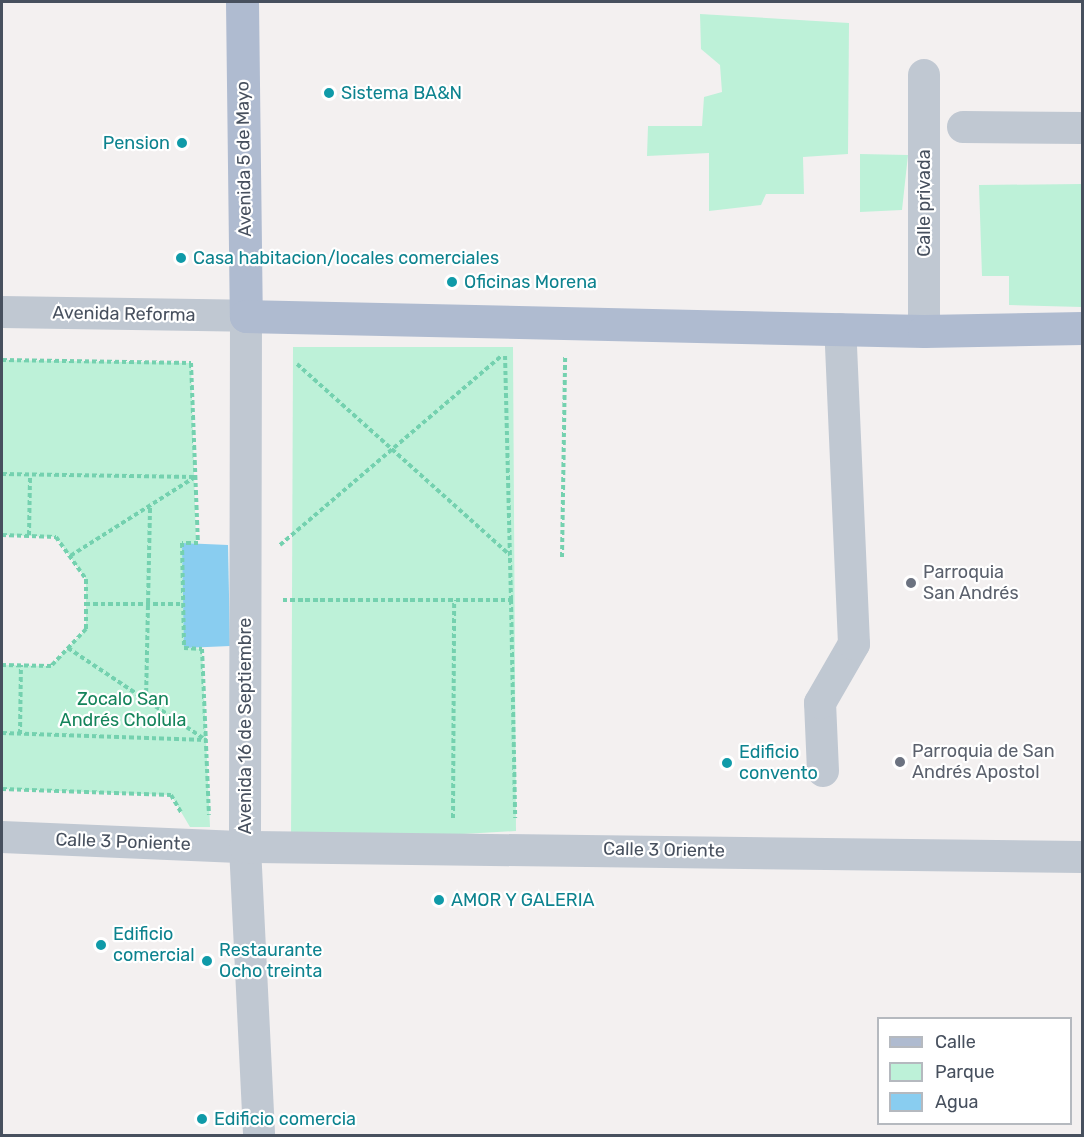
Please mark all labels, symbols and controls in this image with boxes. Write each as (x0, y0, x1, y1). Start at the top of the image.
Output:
street label: Avenida 5 de Mayo (232, 81, 256, 237)
place label: Sistema BA&N (341, 82, 462, 104)
marker: Sistema BA&N (322, 86, 336, 100)
place label: Pension (103, 132, 170, 154)
marker: Pension (175, 136, 189, 150)
street label: Calle privada (913, 149, 935, 257)
place label: Casa habitacion/locales comerciales (193, 247, 499, 269)
marker: Casa habitacion/locales comerciales (174, 251, 188, 265)
place label: Oficinas Morena (464, 271, 597, 293)
marker: Oficinas Morena (445, 275, 459, 289)
street label: Avenida Reforma (52, 302, 196, 326)
place label: Parroquia San Andrés (923, 562, 1019, 604)
marker: Parroquia San Andrés (904, 576, 918, 590)
street label: Avenida 16 de Septiembre (234, 618, 256, 834)
park label: Zocalo San Andrés Cholula (60, 689, 186, 732)
place label: Parroquia de San Andrés Apostol (912, 741, 1055, 783)
place label: Edificio convento (739, 742, 818, 784)
marker: Parroquia de San Andrés Apostol (893, 755, 907, 769)
marker: Edificio convento (720, 756, 734, 770)
street label: Calle 3 Poniente (55, 829, 191, 855)
street label: Calle 3 Oriente (603, 838, 725, 862)
place label: AMOR Y GALERIA (451, 889, 596, 911)
marker: AMOR Y GALERIA (432, 893, 446, 907)
place label: Edificio comercial (113, 924, 195, 966)
marker: Edificio comercial (94, 938, 108, 952)
place label: Restaurante Ocho treinta (219, 940, 323, 982)
marker: Restaurante Ocho treinta (200, 954, 214, 968)
legend (877, 1017, 1072, 1125)
text: Calle (935, 1031, 976, 1053)
text: Parque (935, 1061, 995, 1083)
text: Agua (935, 1091, 978, 1113)
place label: Edificio comercia (214, 1108, 356, 1130)
marker: Edificio comercia (195, 1112, 209, 1126)

